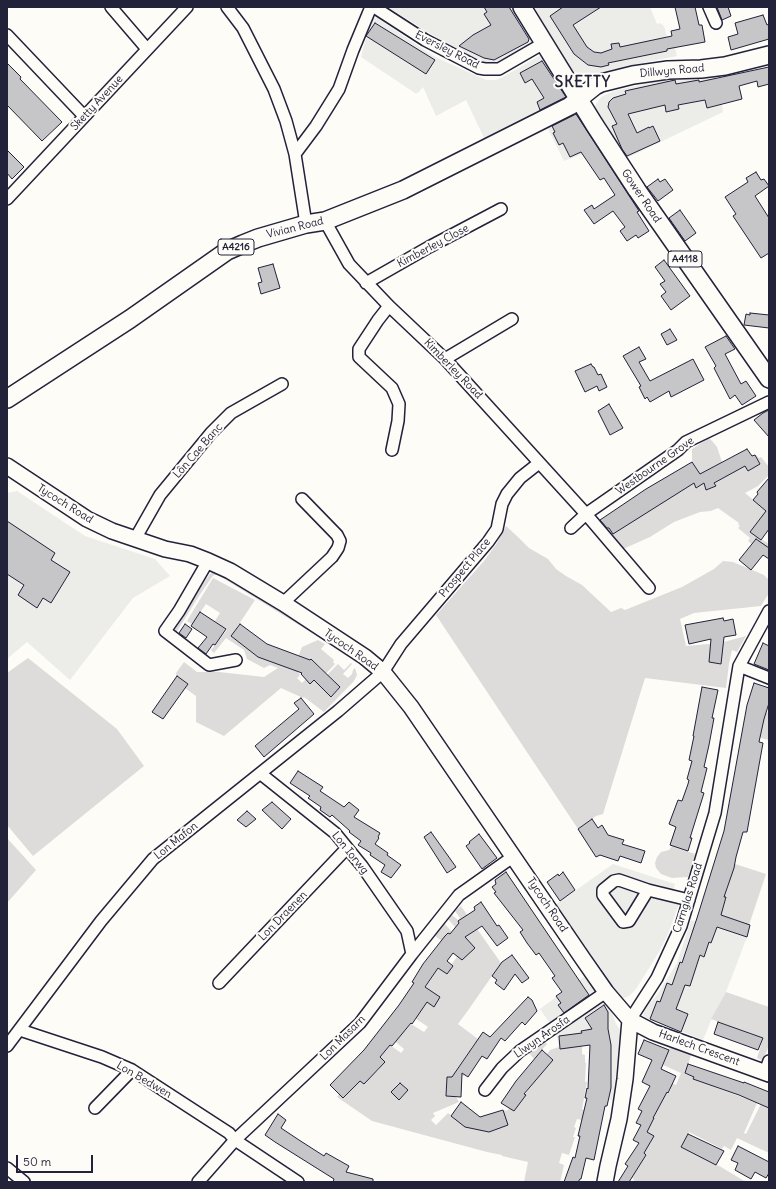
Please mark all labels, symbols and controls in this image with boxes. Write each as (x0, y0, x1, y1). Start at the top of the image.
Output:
street label: Eversley Road (413, 28, 481, 72)
street label: Dillwyn Road (639, 62, 705, 80)
street label: Sketty Avenue (68, 73, 126, 133)
district label: SKETTY (555, 74, 611, 92)
street label: Gower Road (618, 167, 664, 225)
street label: Vivian Road (265, 215, 325, 241)
street label: Kimberley Close (395, 222, 471, 270)
road number: A4216 (218, 239, 254, 255)
road number: A4118 (668, 251, 702, 267)
street label: Kimberley Road (421, 336, 485, 402)
street label: Lôn Cae Banc (171, 421, 225, 481)
street label: Westbourne Grove (613, 434, 697, 498)
street label: Tycoch Road (35, 482, 95, 526)
street label: Prospect Place (437, 536, 493, 600)
street label: Tycoch Road (321, 626, 381, 674)
street label: Lon Mafon (152, 819, 200, 863)
street label: Lon Iorwg (329, 829, 371, 877)
street label: Carnglas Road (671, 861, 705, 935)
street label: Tycoch Road (524, 875, 570, 935)
street label: Lon Draenen (256, 888, 310, 944)
street label: Lon Masarn (318, 1013, 368, 1063)
street label: Llwyn Arosfa (512, 1013, 572, 1061)
street label: Harlech Crescent (657, 1027, 741, 1069)
street label: Lon Bedwen (114, 1059, 174, 1101)
scale bar (18, 1147, 95, 1173)
text: 50 m (23, 1154, 51, 1169)

